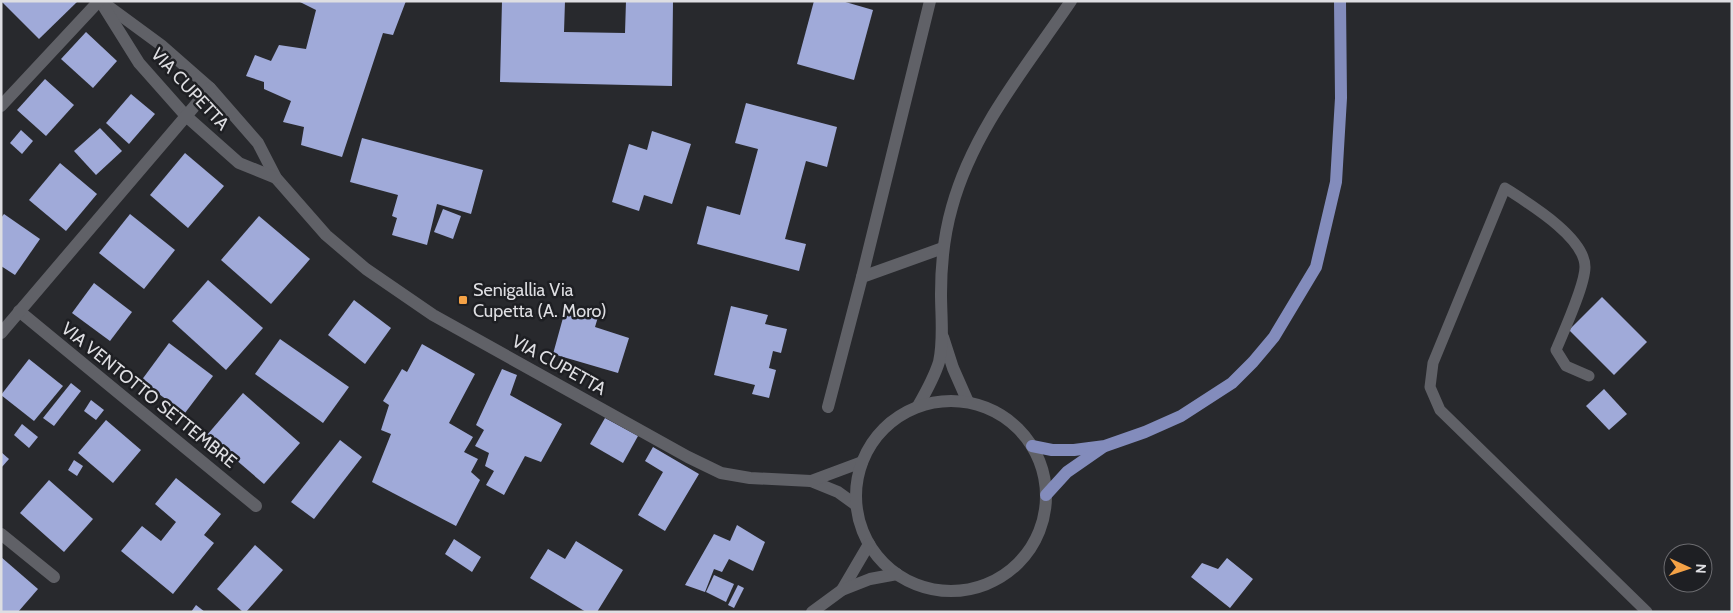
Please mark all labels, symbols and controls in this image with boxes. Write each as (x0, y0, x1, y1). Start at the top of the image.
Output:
street label: VIA CUPETTA (146, 43, 234, 135)
place label: Senigallia Via Cupetta (A. Moro) (473, 279, 607, 322)
marker: Senigallia Via Cupetta (A. Moro) (457, 294, 469, 306)
street label: VIA VENTOTTO SETTEMBRE (57, 317, 241, 473)
street label: VIA CUPETTA (508, 330, 610, 400)
north arrow (1663, 543, 1713, 593)
text: N (1692, 563, 1710, 574)

